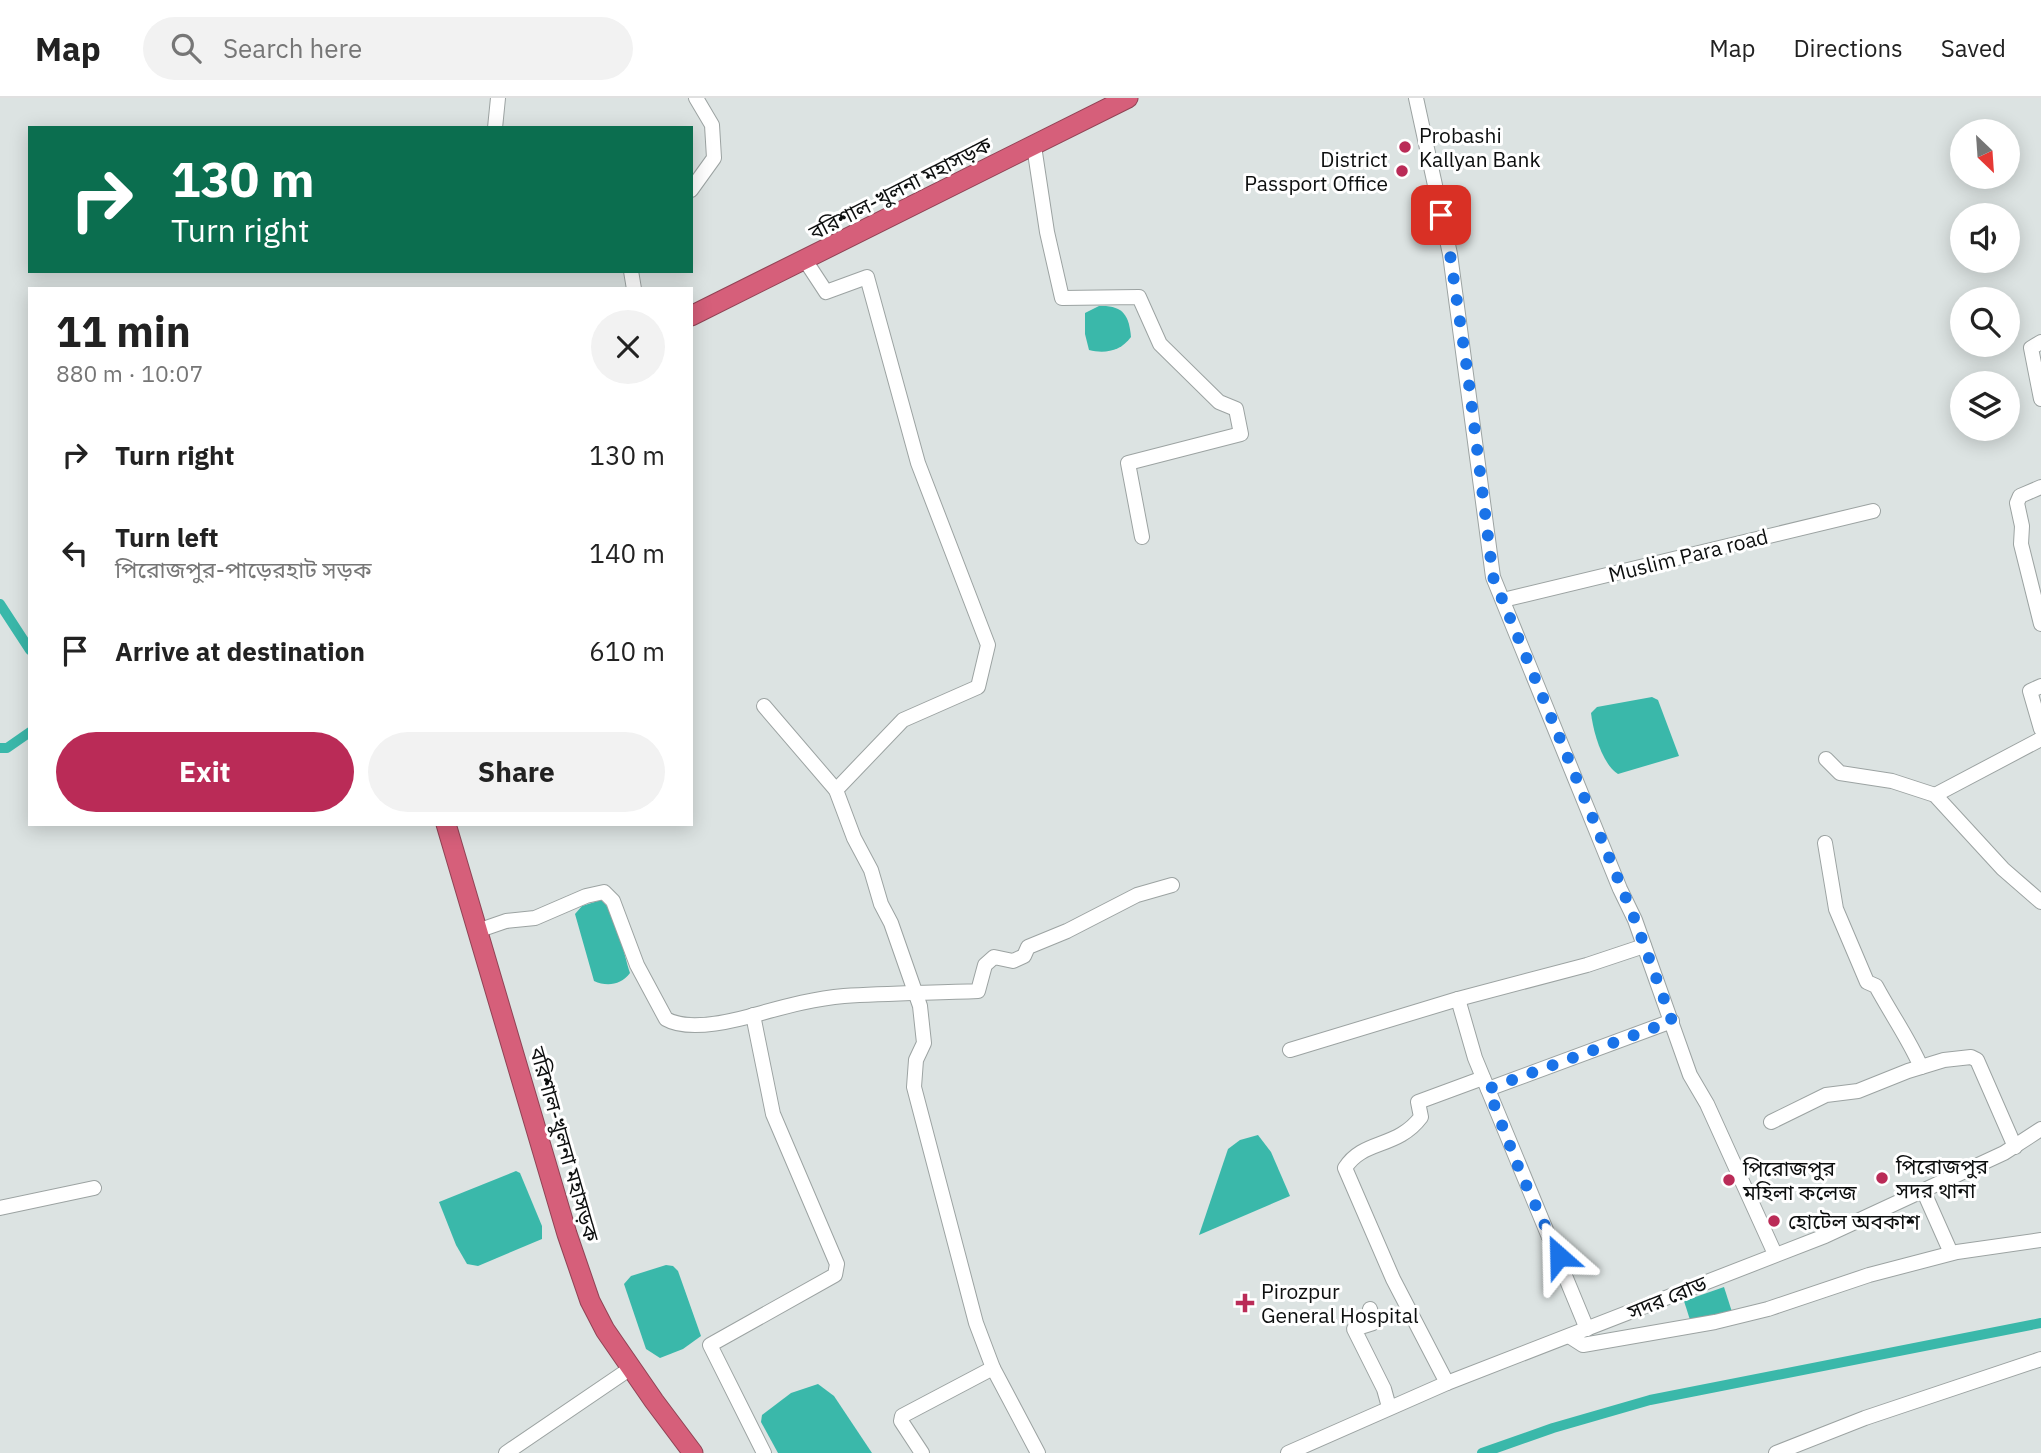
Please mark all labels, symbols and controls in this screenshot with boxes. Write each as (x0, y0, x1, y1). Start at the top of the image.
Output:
search box (143, 17, 633, 80)
text: Map (35, 27, 101, 70)
icon: search (167, 29, 205, 67)
text: Search here (223, 31, 362, 65)
text: Map (1709, 32, 1755, 64)
text: Directions (1793, 32, 1903, 64)
text: Saved (1941, 32, 2006, 64)
north arrow (1950, 119, 2020, 189)
map controls (1950, 119, 2020, 441)
place label: Probashi Kallyan Bank (1419, 121, 1541, 173)
street label: বরিশাল-খুলনা মহাসড়ক (803, 129, 997, 247)
marker: Probashi Kallyan Bank (1397, 139, 1413, 155)
place label: District Passport Office (1244, 145, 1388, 197)
text: 130 m (171, 147, 315, 210)
icon: right (56, 154, 147, 245)
marker: District Passport Office (1394, 163, 1410, 179)
pin (1411, 185, 1471, 245)
icon: arrive (1422, 196, 1460, 234)
button: sound (1950, 203, 2020, 273)
text: Turn right (171, 209, 309, 251)
button: search (1950, 287, 2020, 357)
text: 11 min (56, 304, 191, 359)
button: close (591, 310, 665, 384)
text: 880 m · 10:07 (56, 358, 203, 388)
button: layers (1950, 371, 2020, 441)
icon: right (56, 436, 94, 474)
text: Turn right (115, 438, 234, 472)
text: 130 m (589, 438, 665, 472)
text: Turn left (115, 520, 218, 554)
street label: Muslim Para road (1605, 522, 1771, 588)
icon: left (56, 534, 94, 572)
text: 140 m (589, 536, 665, 570)
text: পিরোজপুর-পাড়েরহাট সড়ক (115, 554, 372, 584)
icon: arrive (56, 632, 94, 670)
text: Arrive at destination (115, 634, 365, 668)
text: 610 m (589, 634, 665, 668)
button: Exit (56, 732, 354, 812)
button: Share (368, 732, 665, 812)
street label: বরিশাল-খুলনা মহাসড়ক (524, 1042, 606, 1246)
place label: পিরোজপুর সদর থানা (1895, 1152, 1988, 1204)
place label: পিরোজপুর মহিলা কলেজ (1742, 1154, 1857, 1206)
marker: পিরোজপুর সদর থানা (1874, 1170, 1890, 1186)
marker: পিরোজপুর মহিলা কলেজ (1721, 1172, 1737, 1188)
place label: হোটেল অবকাশ (1788, 1207, 1921, 1235)
marker: হোটেল অবকাশ (1766, 1213, 1782, 1229)
position arrow (1522, 1219, 1596, 1293)
street label: সদর রোড (1622, 1268, 1712, 1326)
place label: Pirozpur General Hospital (1261, 1277, 1419, 1329)
marker: Pirozpur General Hospital (1235, 1293, 1255, 1313)

